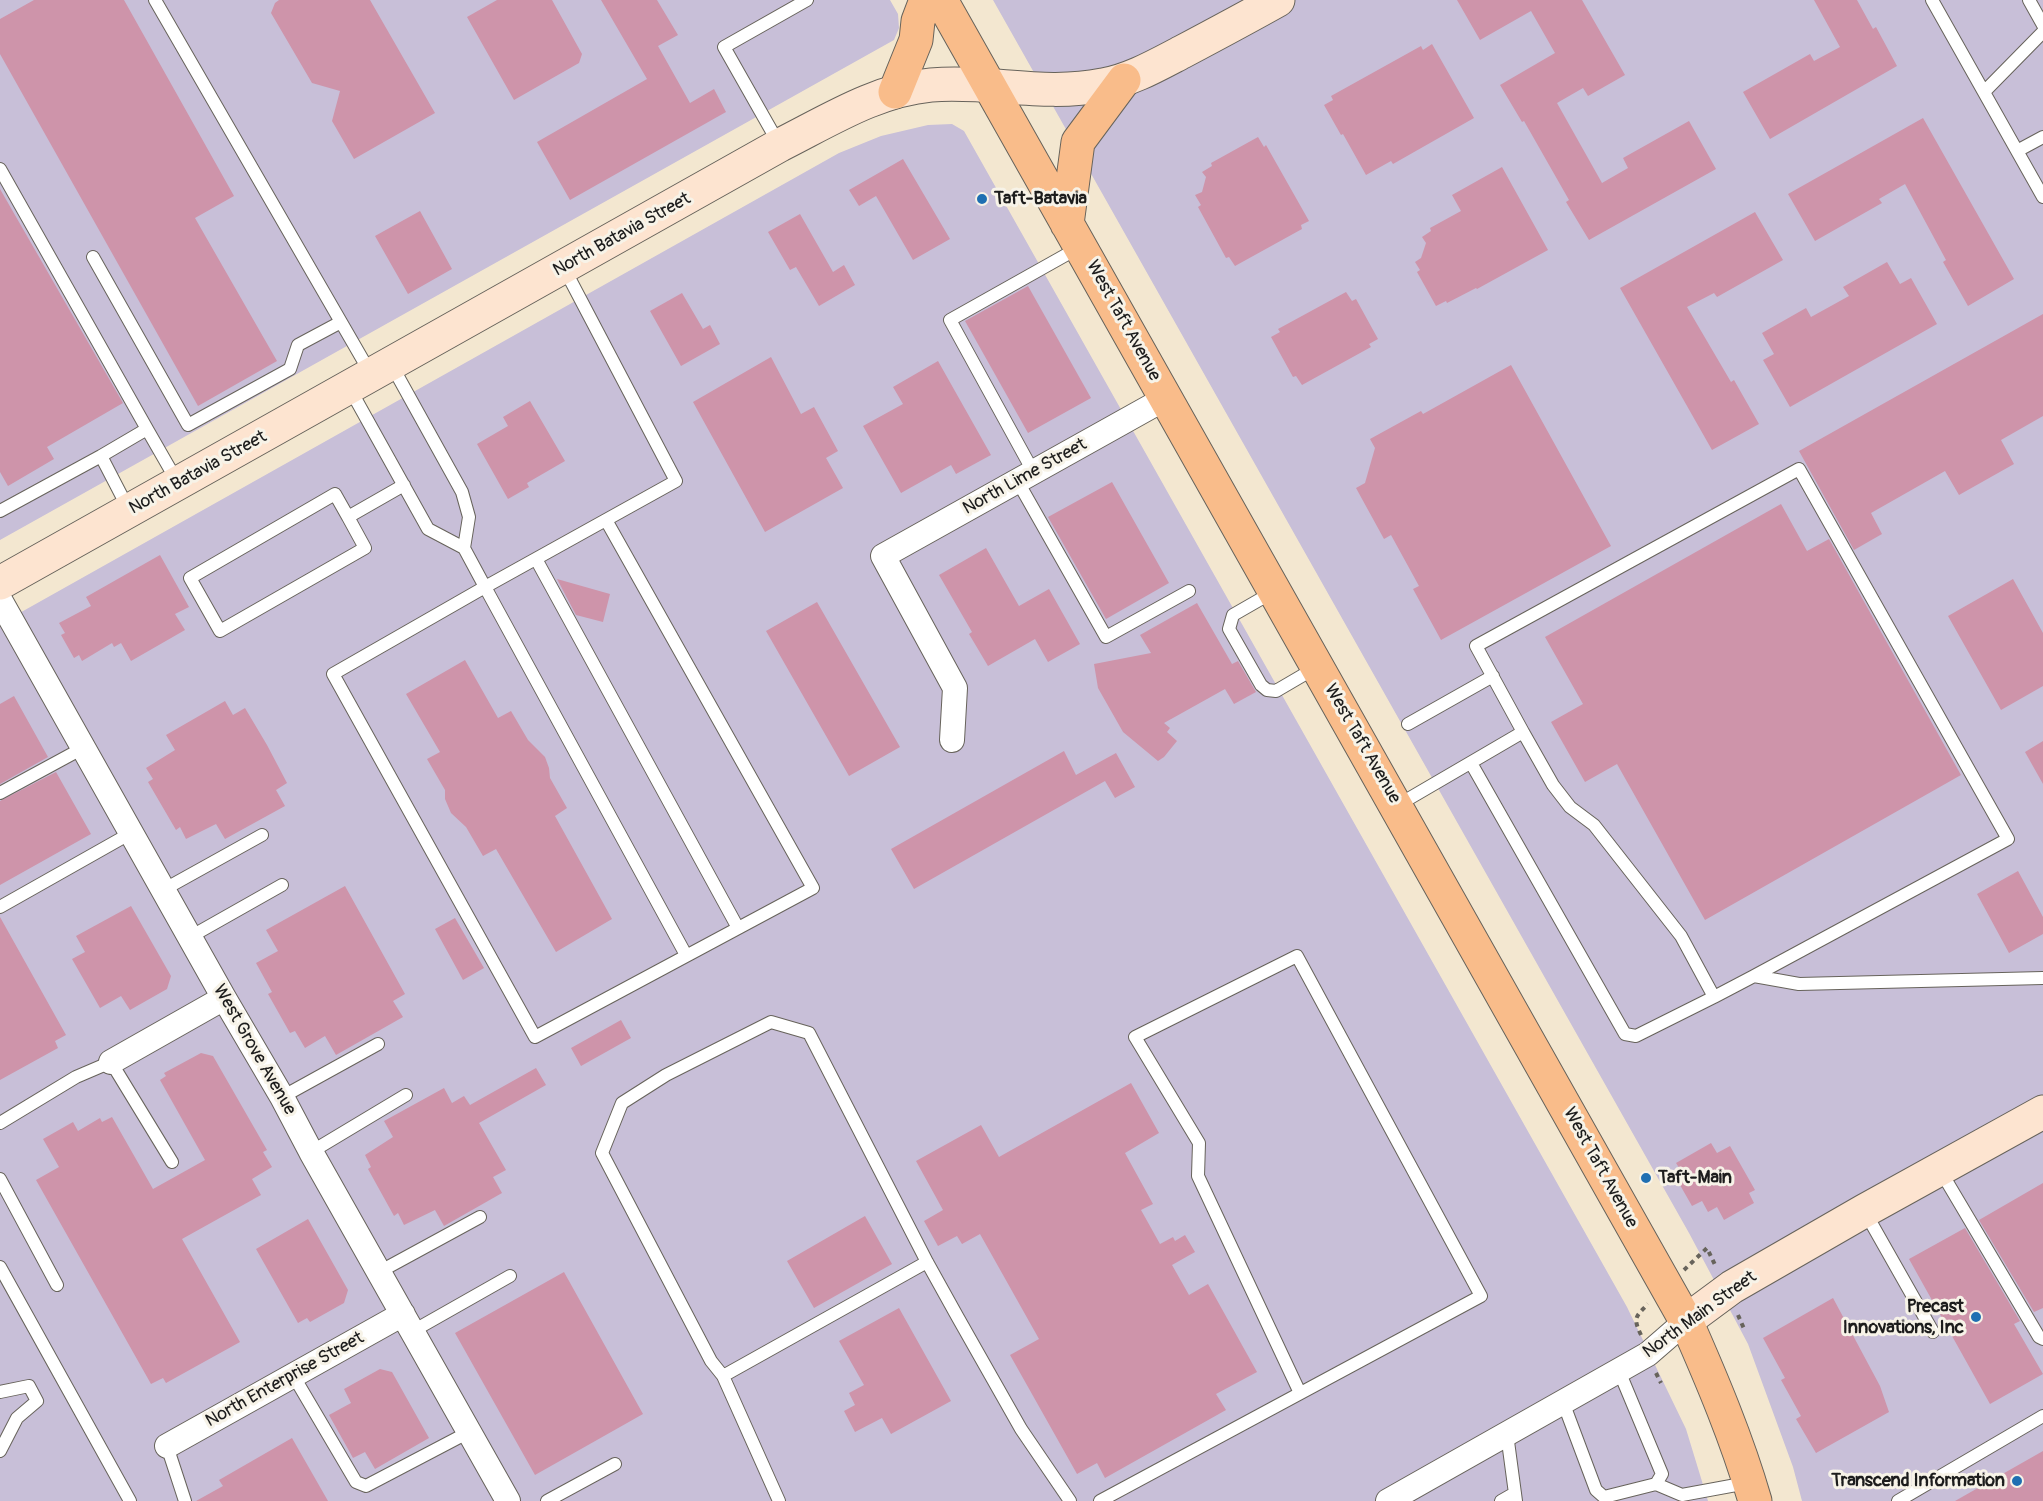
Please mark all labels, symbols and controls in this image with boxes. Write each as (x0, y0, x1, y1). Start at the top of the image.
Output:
street label: North Batavia Street (549, 188, 695, 282)
place label: Taft-Batavia (994, 188, 1087, 210)
marker: Taft-Batavia (975, 192, 989, 206)
street label: West Taft Avenue (1081, 257, 1165, 385)
street label: North Batavia Street (125, 426, 271, 520)
street label: North Lime Street (959, 434, 1091, 520)
street label: West Taft Avenue (1319, 680, 1405, 808)
street label: West Grove Avenue (208, 981, 300, 1119)
street label: West Taft Avenue (1558, 1104, 1642, 1232)
place label: Taft-Main (1658, 1167, 1732, 1189)
marker: Taft-Main (1639, 1171, 1653, 1185)
street label: North Main Street (1639, 1267, 1761, 1363)
place label: Precast Innovations, Inc (1843, 1296, 1964, 1338)
marker: Precast Innovations, Inc (1969, 1310, 1983, 1324)
street label: North Enterprise Street (202, 1328, 368, 1432)
place label: Transcend Information (1831, 1470, 2005, 1492)
marker: Transcend Information (2010, 1474, 2024, 1488)

